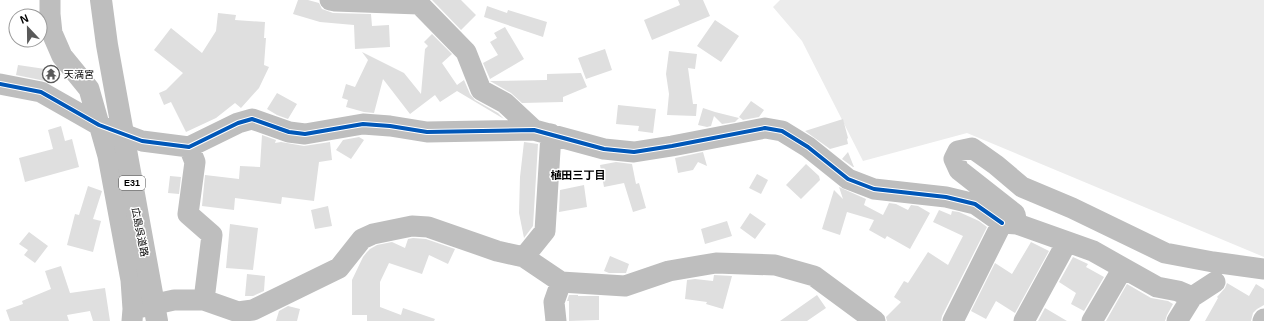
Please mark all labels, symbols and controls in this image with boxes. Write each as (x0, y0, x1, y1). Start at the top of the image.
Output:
north arrow (8, 8, 48, 48)
text: N (18, 12, 30, 26)
temple icon: 天満宮 (41, 64, 61, 84)
place label: 天満宮 (64, 69, 94, 80)
district label: 植田三丁目 (551, 169, 606, 181)
road number: E31 (119, 176, 145, 190)
street label: 広島呉道路 (130, 206, 150, 258)

